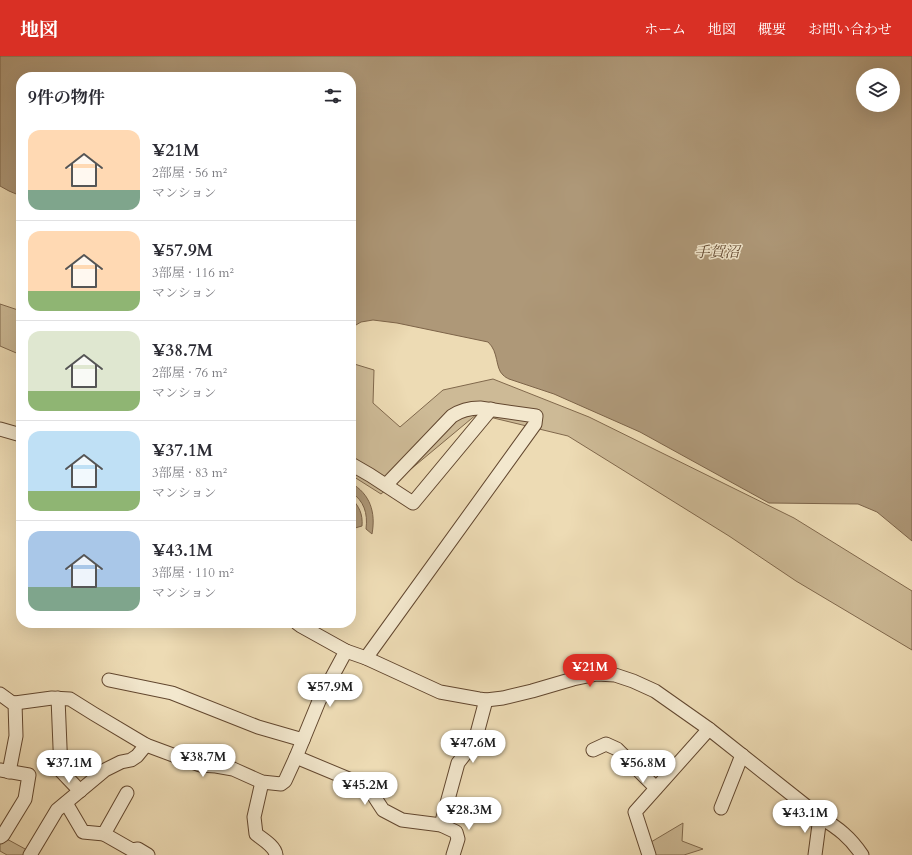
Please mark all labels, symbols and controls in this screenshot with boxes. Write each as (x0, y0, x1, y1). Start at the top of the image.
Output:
text: 地図 (20, 17, 58, 43)
text: ホーム (644, 20, 686, 39)
text: 地図 (708, 20, 736, 39)
text: 概要 (758, 20, 786, 39)
text: お問い合わせ (808, 20, 892, 39)
map controls (856, 68, 900, 112)
button: layers (856, 68, 900, 112)
icon: filters (322, 85, 344, 107)
text: 9件の物件 (28, 86, 105, 109)
text: ¥21M (152, 139, 199, 162)
icon: home (60, 146, 108, 194)
text: 2部屋 · 56 m² (152, 164, 227, 182)
text: マンション (152, 184, 216, 202)
text: ¥57.9M (152, 239, 213, 262)
water label: 手賀沼 (694, 242, 742, 262)
icon: home (60, 247, 108, 295)
text: 3部屋 · 116 m² (152, 264, 234, 282)
text: マンション (152, 284, 216, 302)
text: ¥38.7M (152, 339, 213, 362)
icon: home (60, 347, 108, 395)
text: 2部屋 · 76 m² (152, 364, 227, 382)
text: マンション (152, 384, 216, 402)
text: ¥37.1M (152, 439, 213, 462)
icon: home (60, 447, 108, 495)
text: 3部屋 · 83 m² (152, 464, 227, 482)
text: マンション (152, 484, 216, 502)
text: ¥43.1M (152, 539, 213, 562)
icon: home (60, 547, 108, 595)
text: 3部屋 · 110 m² (152, 564, 234, 582)
text: マンション (152, 584, 216, 602)
pin: ¥21M (566, 654, 614, 688)
text: ¥21M (572, 658, 608, 676)
pin: ¥57.9M (297, 674, 363, 708)
text: ¥57.9M (307, 678, 353, 696)
pin: ¥47.6M (440, 730, 506, 764)
text: ¥47.6M (450, 734, 496, 752)
pin: ¥38.7M (170, 744, 236, 778)
text: ¥38.7M (180, 748, 226, 766)
pin: ¥37.1M (36, 750, 102, 784)
pin: ¥56.8M (610, 750, 676, 784)
text: ¥37.1M (46, 754, 92, 772)
text: ¥56.8M (620, 754, 666, 772)
pin: ¥45.2M (332, 772, 398, 806)
text: ¥45.2M (342, 776, 388, 794)
pin: ¥28.3M (436, 797, 502, 831)
pin: ¥43.1M (772, 800, 838, 834)
text: ¥28.3M (446, 801, 492, 819)
text: ¥43.1M (782, 804, 828, 822)

